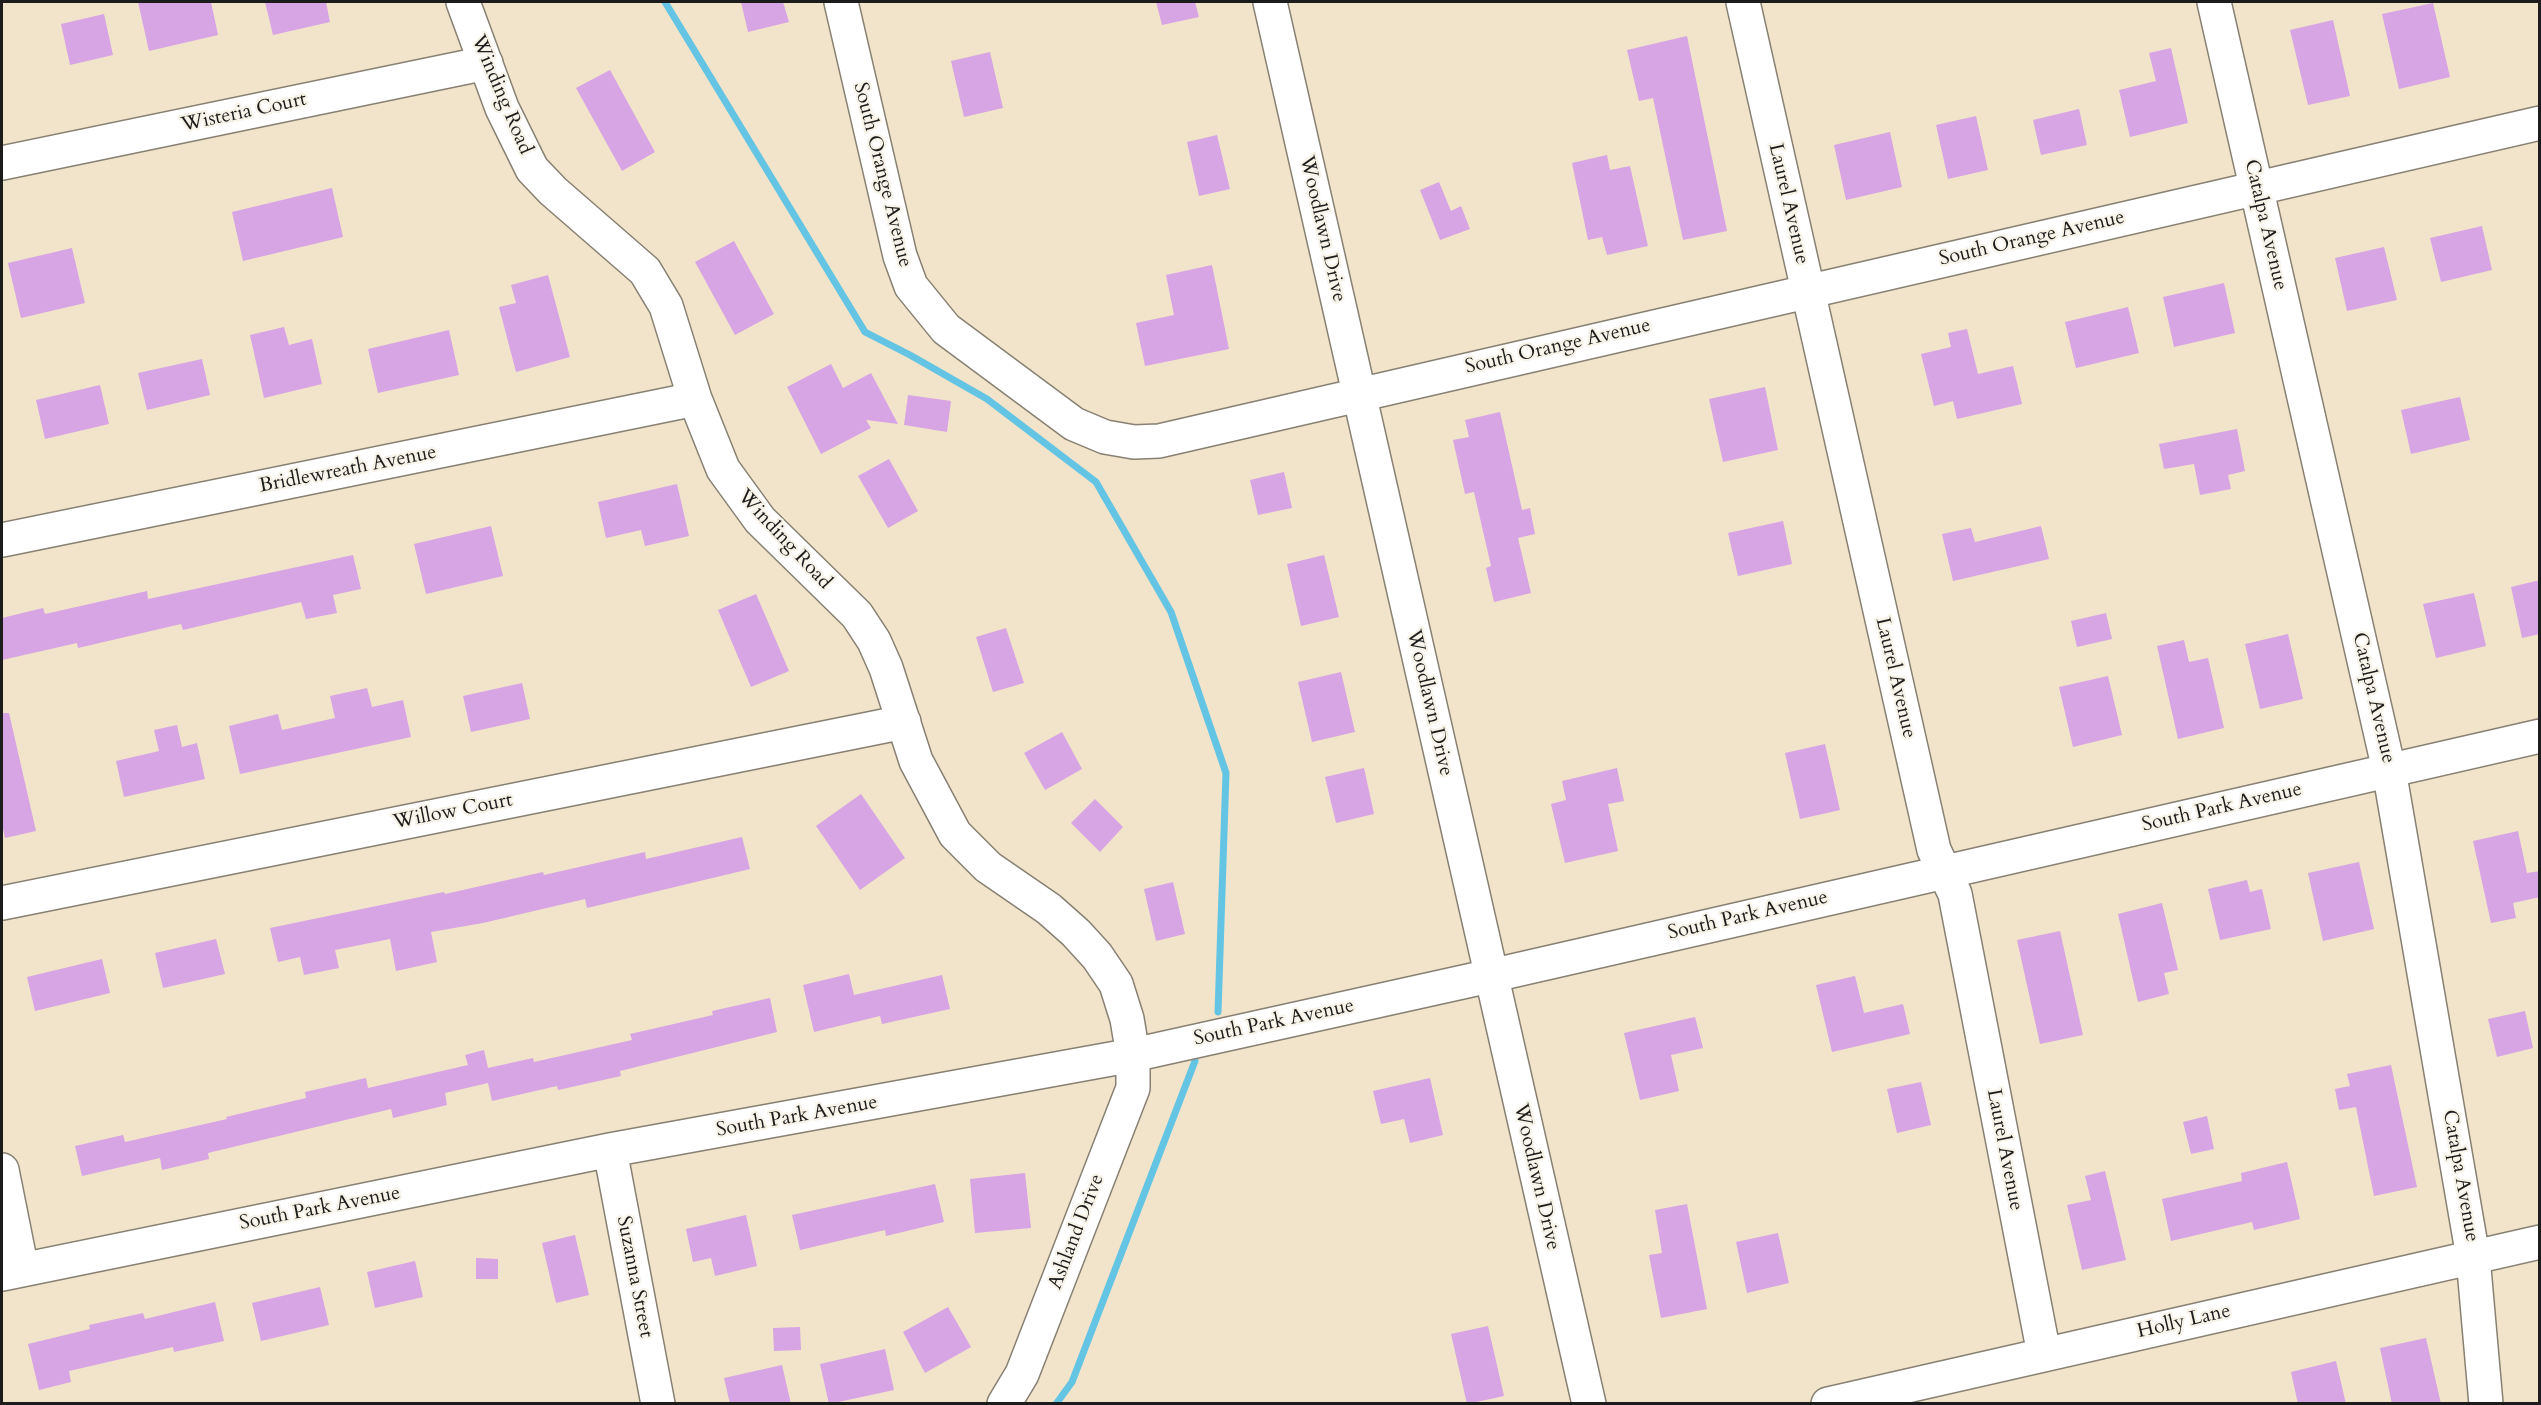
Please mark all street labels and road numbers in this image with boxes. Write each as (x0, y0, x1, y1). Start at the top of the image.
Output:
street label: Winding Road (465, 32, 537, 158)
street label: South Orange Avenue (847, 80, 917, 270)
street label: Wisteria Court (179, 88, 309, 138)
street label: Laurel Avenue (1762, 141, 1814, 267)
street label: Woodlawn Drive (1294, 154, 1350, 304)
street label: Catalpa Avenue (2238, 157, 2292, 293)
street label: South Orange Avenue (1937, 206, 2127, 272)
street label: South Orange Avenue (1463, 314, 1653, 380)
street label: Bridlewreath Avenue (257, 441, 439, 499)
street label: Winding Road (732, 485, 836, 595)
street label: Laurel Avenue (1869, 615, 1921, 741)
street label: Woodlawn Drive (1401, 628, 1457, 778)
street label: Catalpa Avenue (2346, 630, 2400, 766)
street label: South Park Avenue (2140, 778, 2304, 838)
street label: Willow Court (391, 789, 515, 835)
street label: South Park Avenue (1666, 886, 1830, 946)
street label: South Park Avenue (1192, 994, 1356, 1052)
street label: Laurel Avenue (1980, 1087, 2028, 1213)
street label: South Park Avenue (715, 1091, 879, 1143)
street label: Woodlawn Drive (1508, 1102, 1564, 1252)
street label: Catalpa Avenue (2437, 1108, 2483, 1244)
street label: Ashland Drive (1044, 1171, 1110, 1293)
street label: South Park Avenue (238, 1182, 402, 1236)
street label: Suzanna Street (610, 1214, 658, 1340)
street label: Holly Lane (2135, 1300, 2233, 1344)

